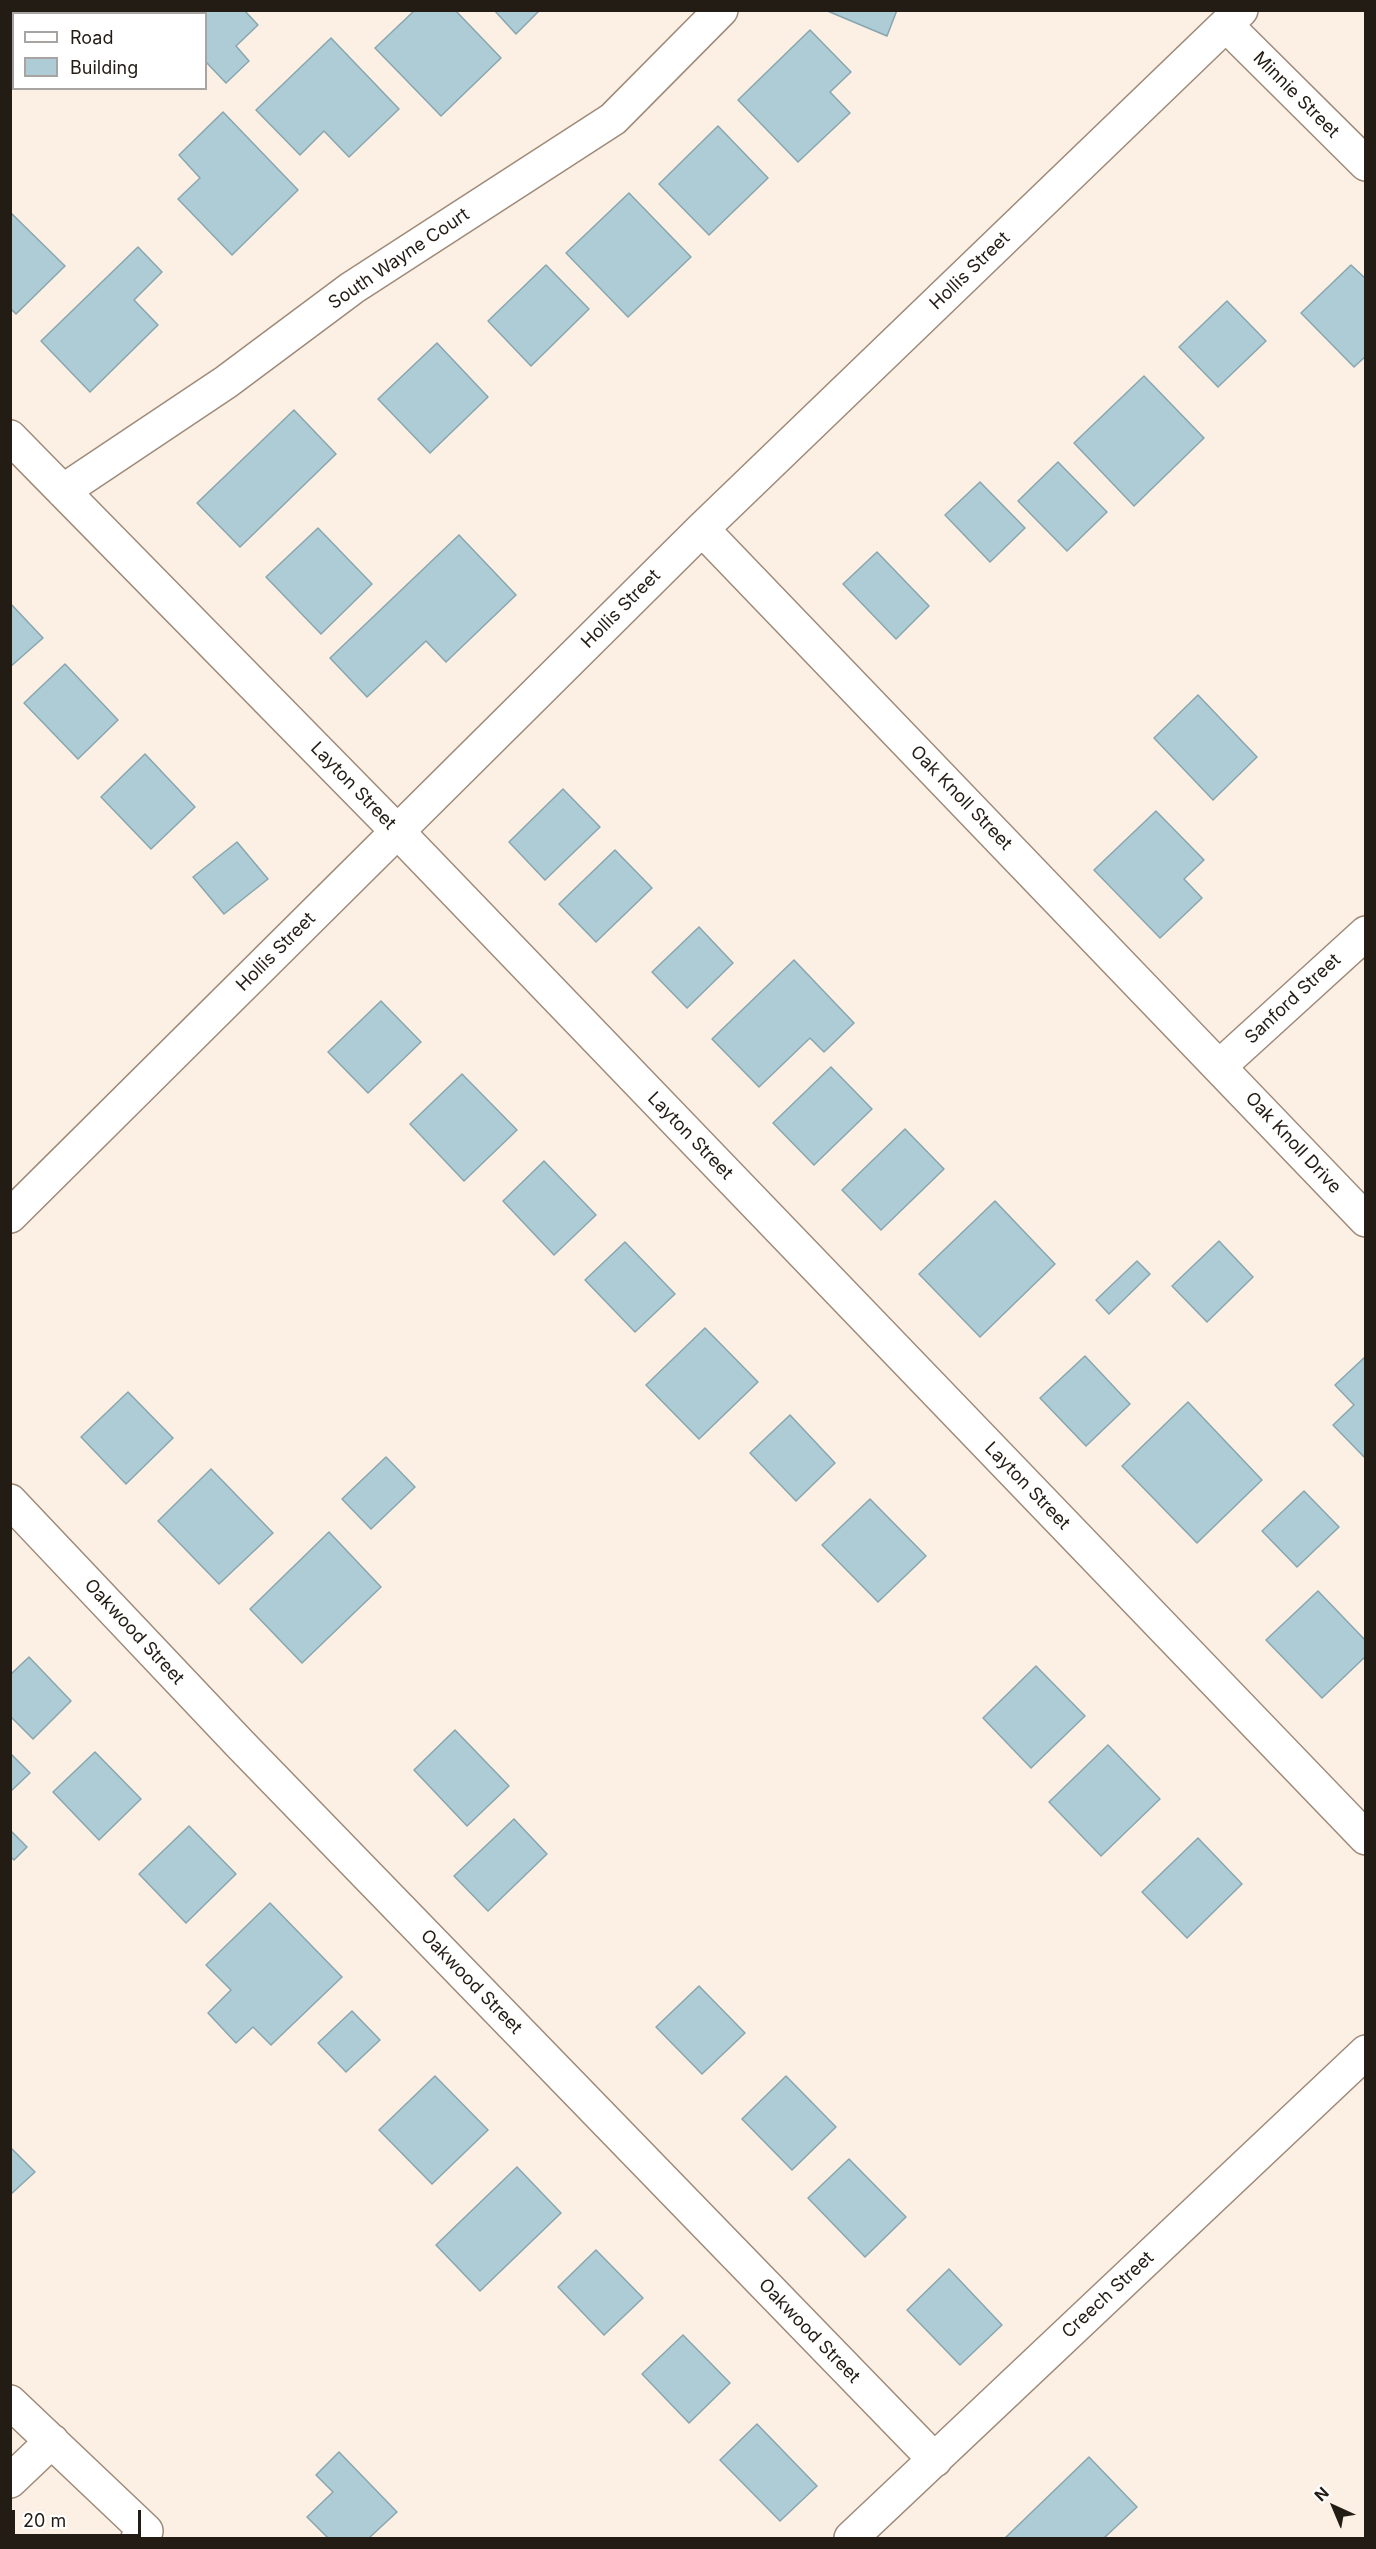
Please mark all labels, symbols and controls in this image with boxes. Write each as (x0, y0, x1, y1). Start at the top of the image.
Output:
legend (12, 12, 207, 90)
text: Road (70, 27, 113, 48)
street label: Minnie Street (1249, 48, 1343, 142)
text: Building (70, 57, 138, 78)
street label: South Wayne Court (325, 204, 473, 314)
street label: Hollis Street (926, 228, 1014, 314)
street label: Hollis Street (577, 565, 665, 653)
street label: Layton Street (306, 738, 400, 834)
street label: Oak Knoll Street (906, 741, 1016, 855)
street label: Hollis Street (232, 908, 320, 996)
street label: Sanford Street (1241, 949, 1345, 1049)
street label: Layton Street (643, 1088, 737, 1184)
street label: Oak Knoll Drive (1241, 1088, 1345, 1198)
street label: Layton Street (980, 1438, 1074, 1534)
street label: Oakwood Street (80, 1575, 188, 1689)
street label: Oakwood Street (416, 1925, 526, 2039)
street label: Creech Street (1058, 2247, 1158, 2343)
street label: Oakwood Street (754, 2274, 864, 2388)
north arrow (1304, 2477, 1364, 2537)
text: N (1310, 2483, 1333, 2505)
scale bar (15, 2498, 144, 2536)
text: 20 m (23, 2510, 66, 2531)

